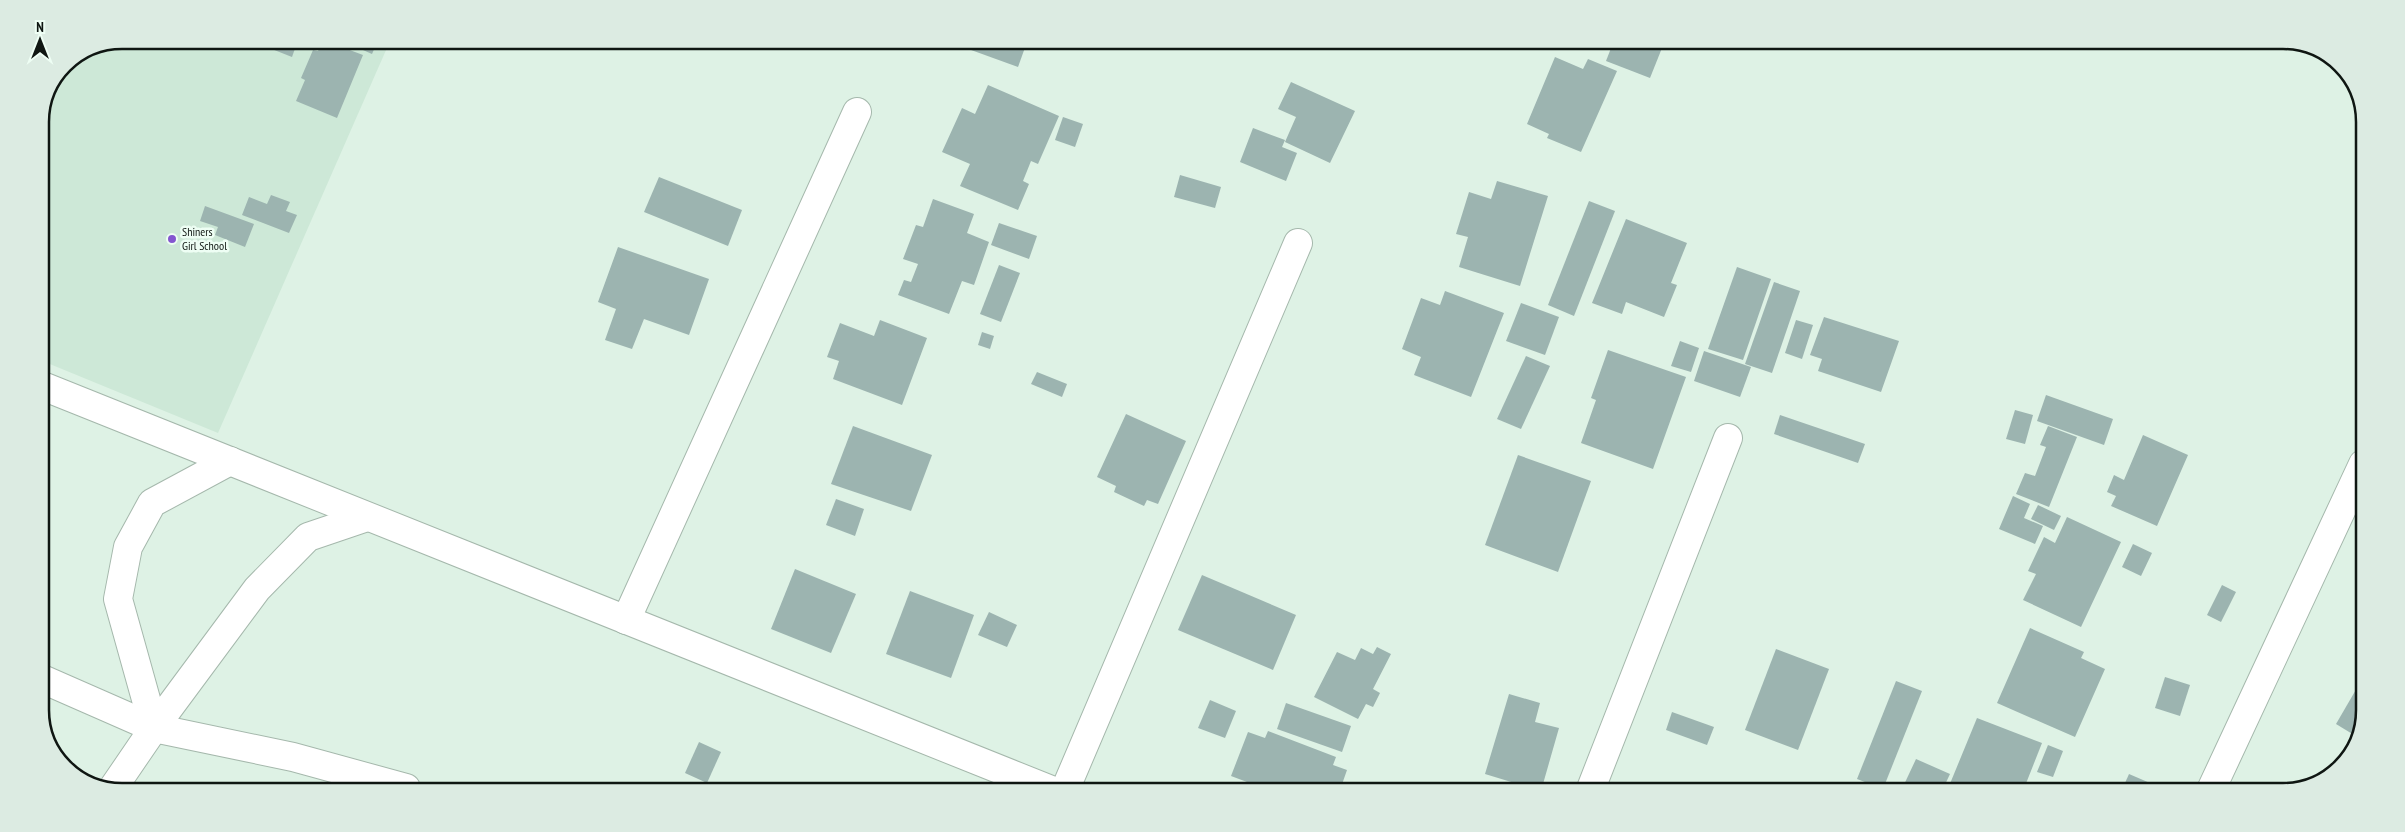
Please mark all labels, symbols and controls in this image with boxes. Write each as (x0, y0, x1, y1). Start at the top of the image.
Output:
north arrow (15, 15, 65, 65)
text: N (36, 18, 44, 36)
place label: Shiners Girl School (182, 224, 227, 253)
marker: Shiners Girl School (166, 233, 178, 245)

